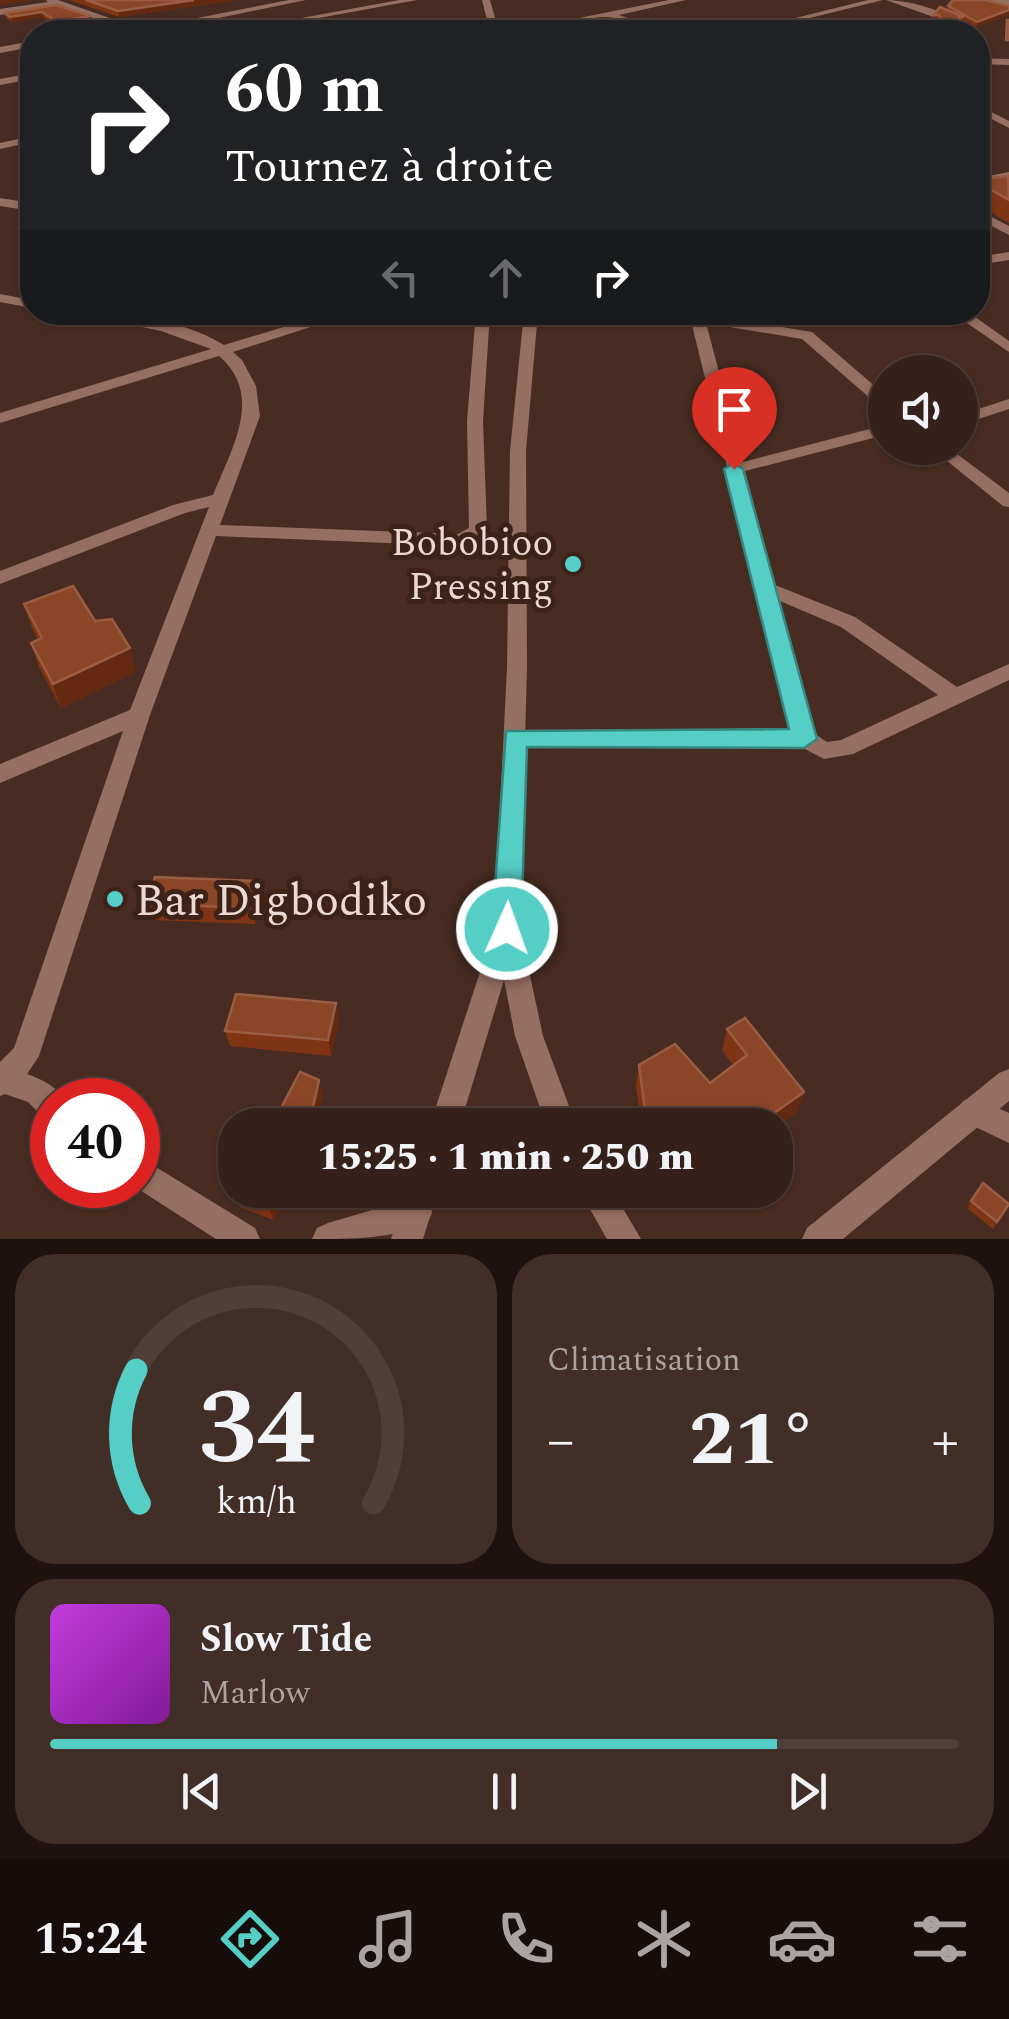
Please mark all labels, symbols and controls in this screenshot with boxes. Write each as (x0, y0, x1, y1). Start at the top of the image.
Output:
text: 60 m (225, 37, 384, 143)
icon: right (60, 60, 190, 190)
text: Tournez à droite (225, 133, 554, 202)
icon: left (373, 250, 428, 305)
icon: ahead (478, 250, 533, 305)
icon: right (583, 250, 638, 305)
map controls (868, 355, 978, 465)
button: sound (868, 355, 978, 465)
pin (692, 367, 777, 470)
icon: arrive (707, 382, 762, 437)
place label: Bobobioo Pressing (391, 515, 553, 617)
marker: Bobobioo Pressing (562, 553, 584, 575)
place label: Bar Digbodiko (135, 867, 427, 936)
position arrow (455, 877, 559, 981)
marker: Bar Digbodiko (104, 888, 126, 910)
speed limit sign: 40 (30, 1078, 160, 1208)
text: 15:25 · 1 min · 250 m (317, 1129, 694, 1187)
text: Climatisation (547, 1336, 741, 1385)
text: 34 (198, 1351, 314, 1509)
text: 21° (689, 1384, 817, 1498)
text: − (547, 1400, 575, 1483)
text: + (931, 1400, 959, 1483)
text: km/h (216, 1475, 296, 1530)
text: Slow Tide (200, 1611, 372, 1669)
text: Marlow (200, 1669, 310, 1718)
icon: previous (174, 1764, 229, 1819)
icon: pause (477, 1764, 532, 1819)
icon: next (780, 1764, 835, 1819)
icon: directions (215, 1904, 285, 1974)
icon: music (353, 1904, 423, 1974)
icon: phone (491, 1904, 561, 1974)
icon: climate (629, 1904, 699, 1974)
icon: car (767, 1904, 837, 1974)
icon: filters (905, 1904, 975, 1974)
text: 15:24 (34, 1905, 147, 1974)

